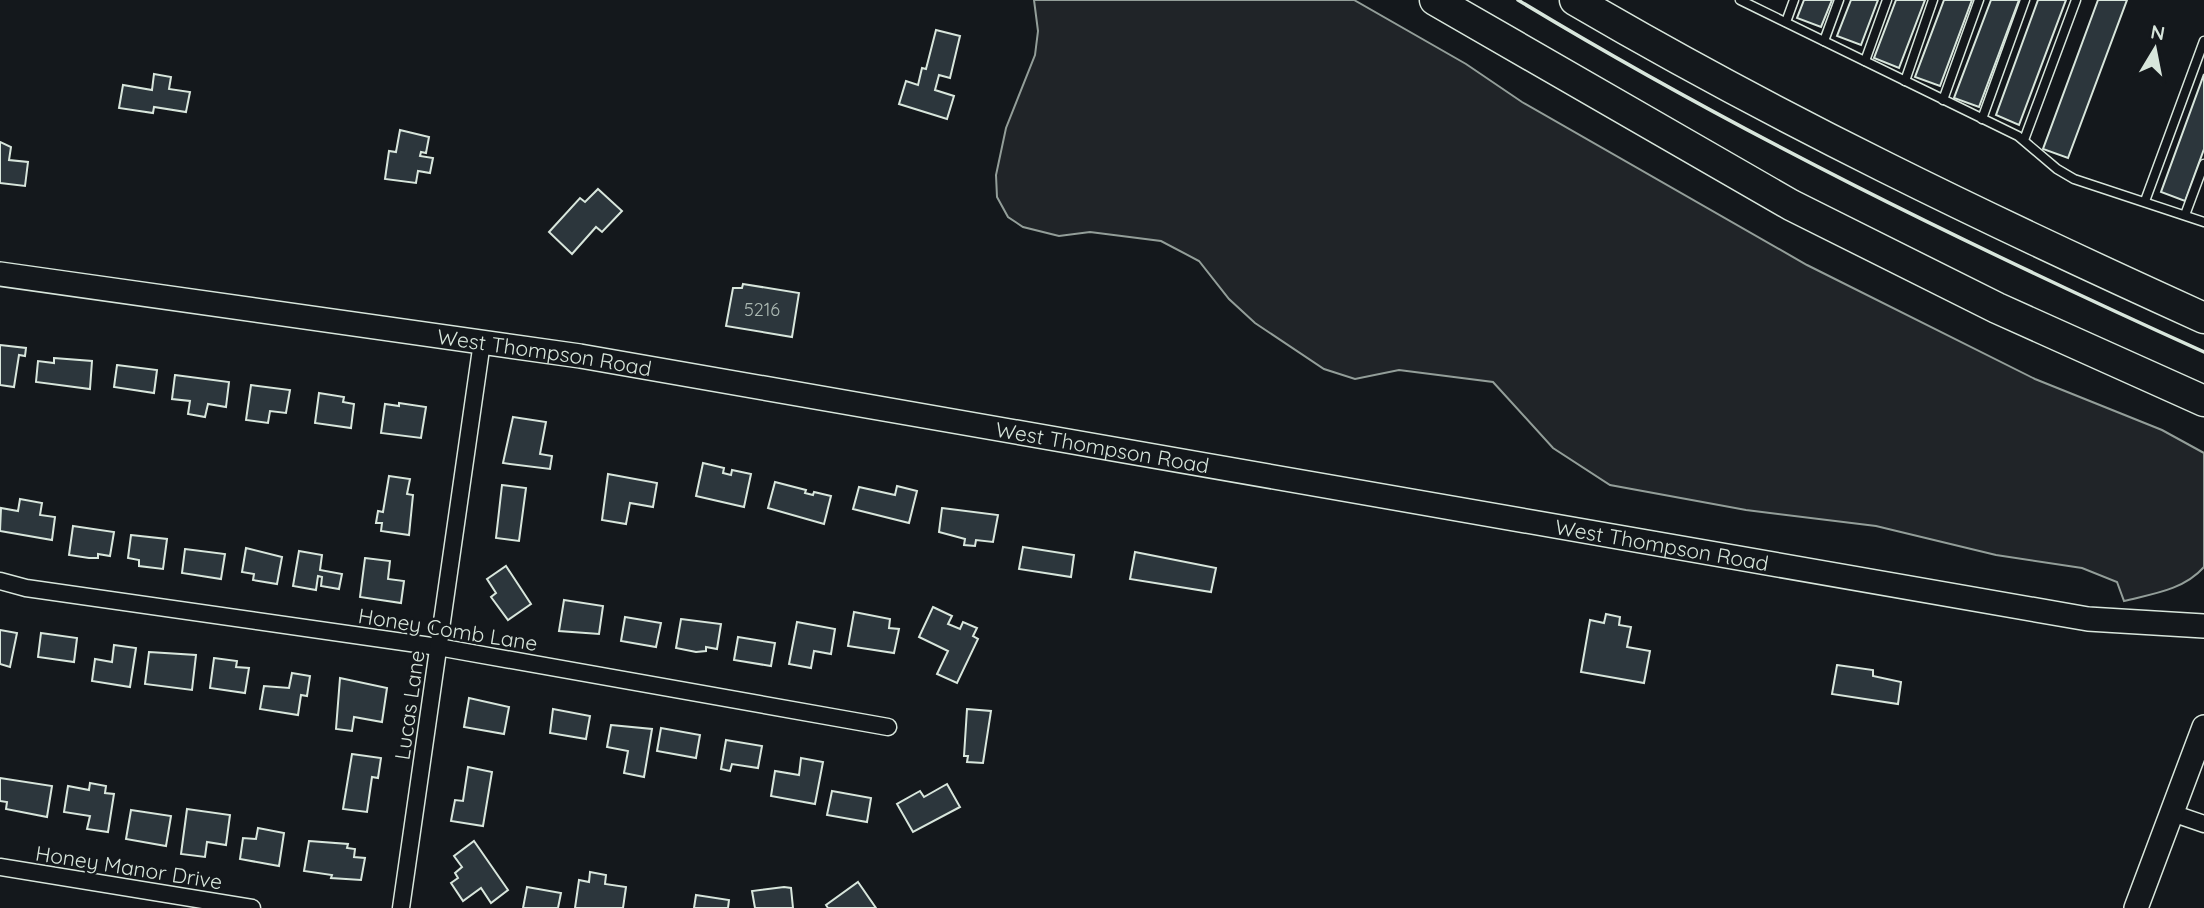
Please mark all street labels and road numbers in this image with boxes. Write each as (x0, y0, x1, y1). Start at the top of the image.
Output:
street label: West Thompson Road (436, 323, 654, 381)
street label: West Thompson Road (994, 416, 1211, 478)
street label: West Thompson Road (1553, 513, 1771, 576)
street label: Honey Comb Lane (356, 602, 540, 656)
street label: Lucas Lane (388, 649, 430, 761)
street label: Honey Manor Drive (34, 839, 224, 895)

